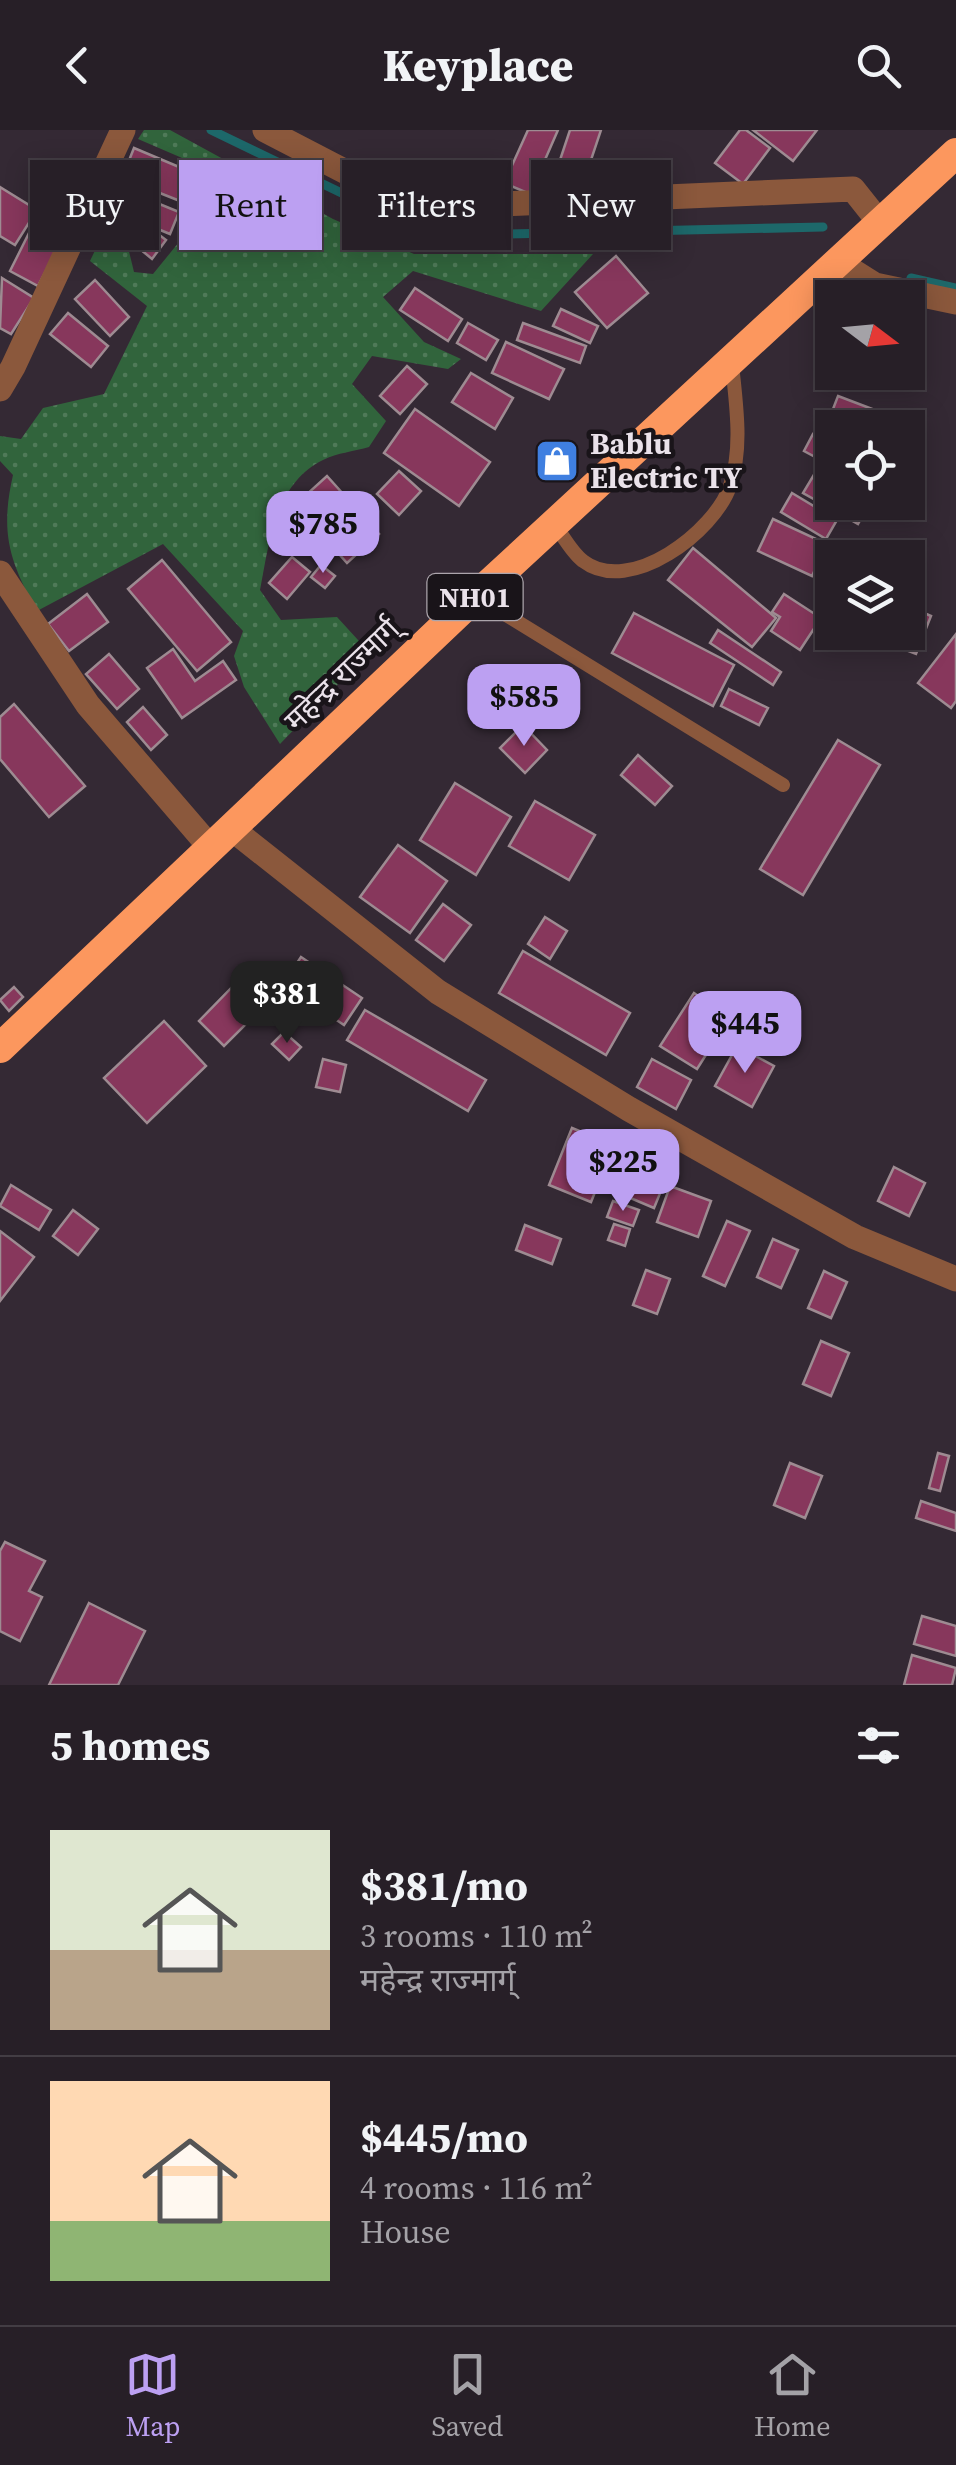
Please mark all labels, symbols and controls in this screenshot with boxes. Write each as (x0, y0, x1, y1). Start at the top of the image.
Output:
text: Keyplace (383, 34, 573, 96)
icon: back (50, 38, 105, 93)
icon: search (851, 38, 906, 93)
chip: Buy (30, 160, 159, 250)
chip: Rent (179, 160, 322, 250)
chip: Filters (342, 160, 511, 250)
chip: New (531, 160, 671, 250)
north arrow (815, 280, 925, 390)
map controls (815, 280, 925, 650)
button: locate (815, 410, 925, 520)
place label: Bablu Electric TY (590, 423, 742, 498)
shop icon: Bablu Electric TY (534, 438, 580, 484)
pin: $785 (264, 491, 382, 576)
text: $785 (288, 501, 358, 545)
button: layers (815, 540, 925, 650)
road number: NH01 (428, 574, 522, 620)
street label: महेन्द्र राज्मार्ग् (275, 606, 411, 740)
pin: $585 (465, 664, 583, 749)
text: $585 (489, 674, 559, 718)
pin: $381 (228, 961, 346, 1046)
text: $381 (252, 971, 322, 1015)
pin: $445 (686, 991, 804, 1076)
text: $445 (710, 1001, 780, 1045)
pin: $225 (564, 1129, 682, 1214)
text: $225 (588, 1139, 658, 1183)
text: 5 homes (50, 1716, 210, 1774)
icon: filters (851, 1718, 906, 1773)
text: $381/mo (360, 1856, 528, 1914)
icon: home (130, 1870, 250, 1990)
text: 3 rooms · 110 m² (360, 1914, 593, 1958)
text: महेन्द्र राज्मार्ग् (360, 1958, 516, 2002)
text: $445/mo (360, 2108, 528, 2166)
icon: home (130, 2121, 250, 2241)
text: 4 rooms · 116 m² (360, 2166, 593, 2210)
text: House (360, 2210, 451, 2254)
tab: Map (125, 2347, 180, 2445)
tab: Saved (431, 2347, 503, 2445)
tab: Home (754, 2347, 831, 2445)

